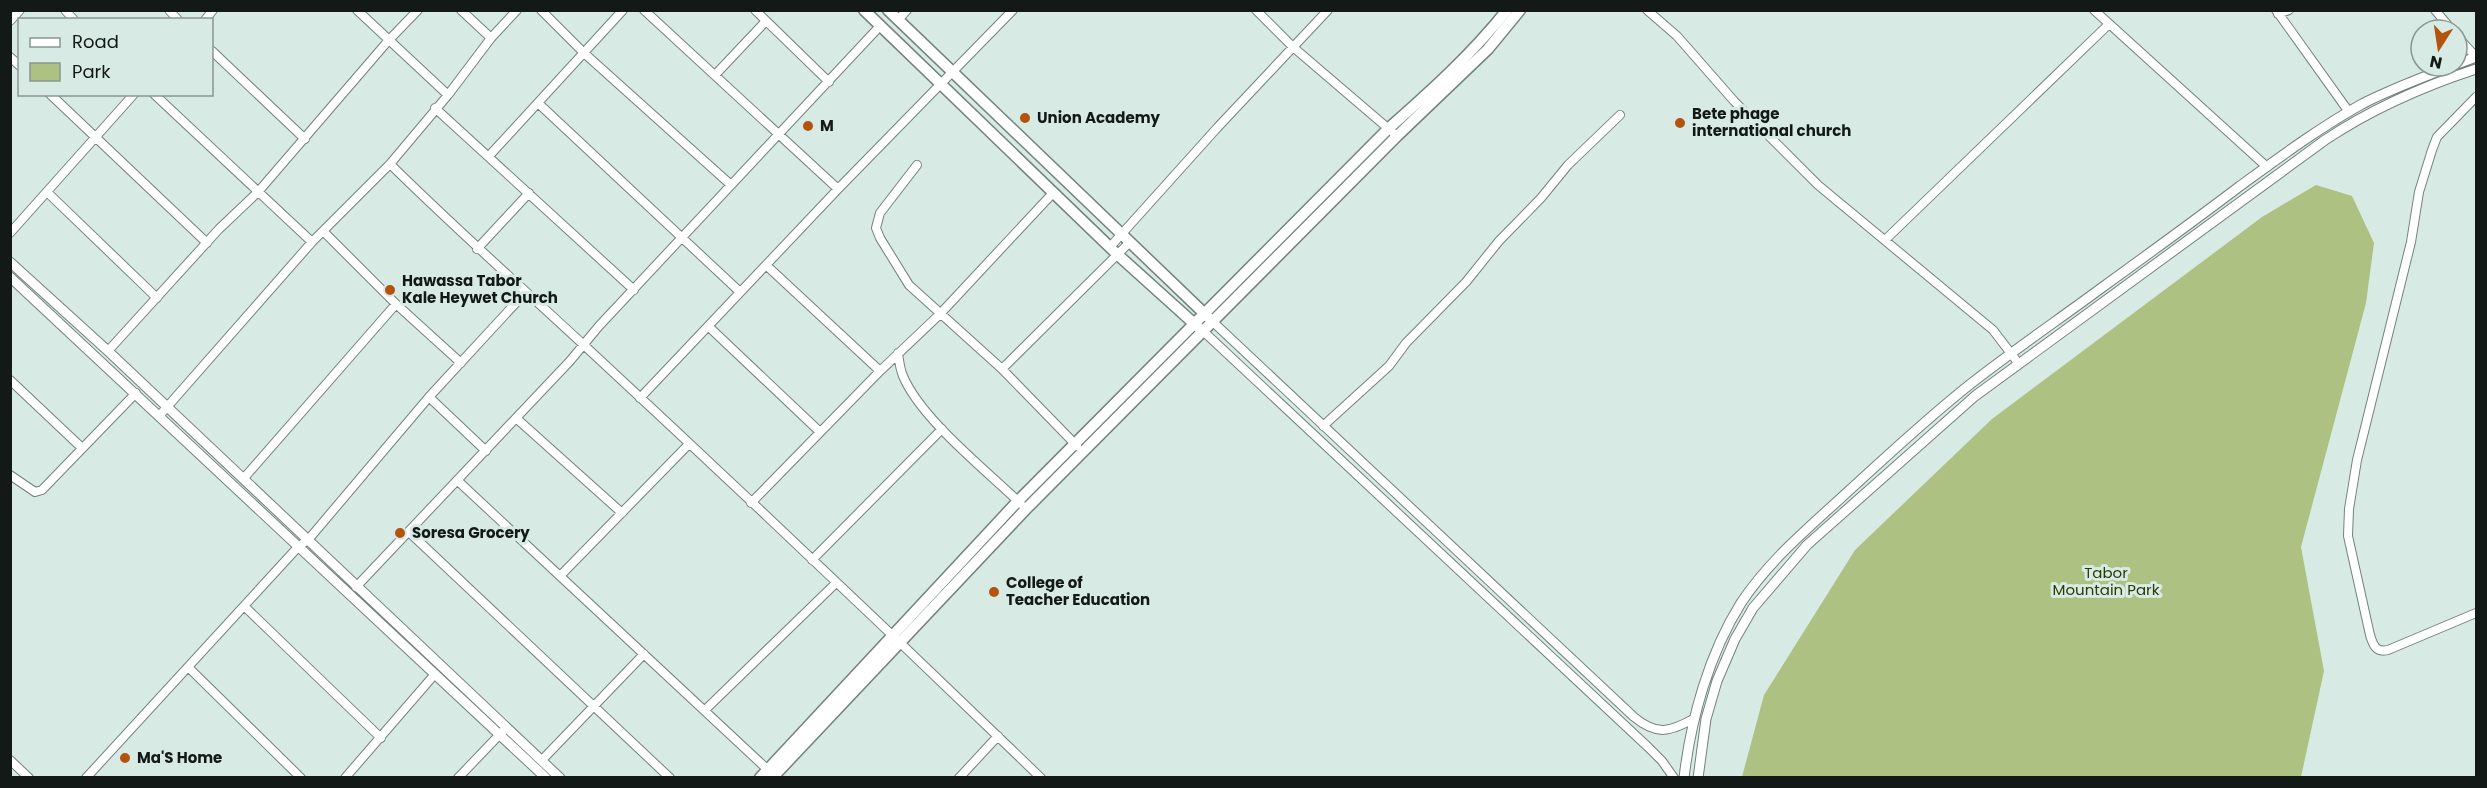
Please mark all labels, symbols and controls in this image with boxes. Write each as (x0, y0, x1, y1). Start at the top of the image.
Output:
legend (18, 18, 213, 96)
north arrow (2409, 18, 2469, 78)
text: Road (72, 29, 119, 54)
text: N (2428, 50, 2444, 75)
text: Park (72, 59, 111, 84)
place label: Bete phage international church (1692, 103, 1851, 141)
place label: Union Academy (1037, 107, 1161, 128)
marker: Union Academy (1018, 111, 1032, 125)
place label: M (820, 115, 834, 136)
marker: Bete phage international church (1673, 116, 1687, 130)
marker: M (801, 119, 815, 133)
place label: Hawassa Tabor Kale Heywet Church (402, 270, 558, 308)
marker: Hawassa Tabor Kale Heywet Church (383, 283, 397, 297)
place label: Soresa Grocery (412, 522, 530, 543)
marker: Soresa Grocery (393, 526, 407, 540)
park label: Tabor Mountain Park (2053, 562, 2160, 600)
place label: College of Teacher Education (1006, 572, 1150, 610)
marker: College of Teacher Education (987, 585, 1001, 599)
place label: Ma'S Home (137, 747, 222, 768)
marker: Ma'S Home (118, 751, 132, 765)

